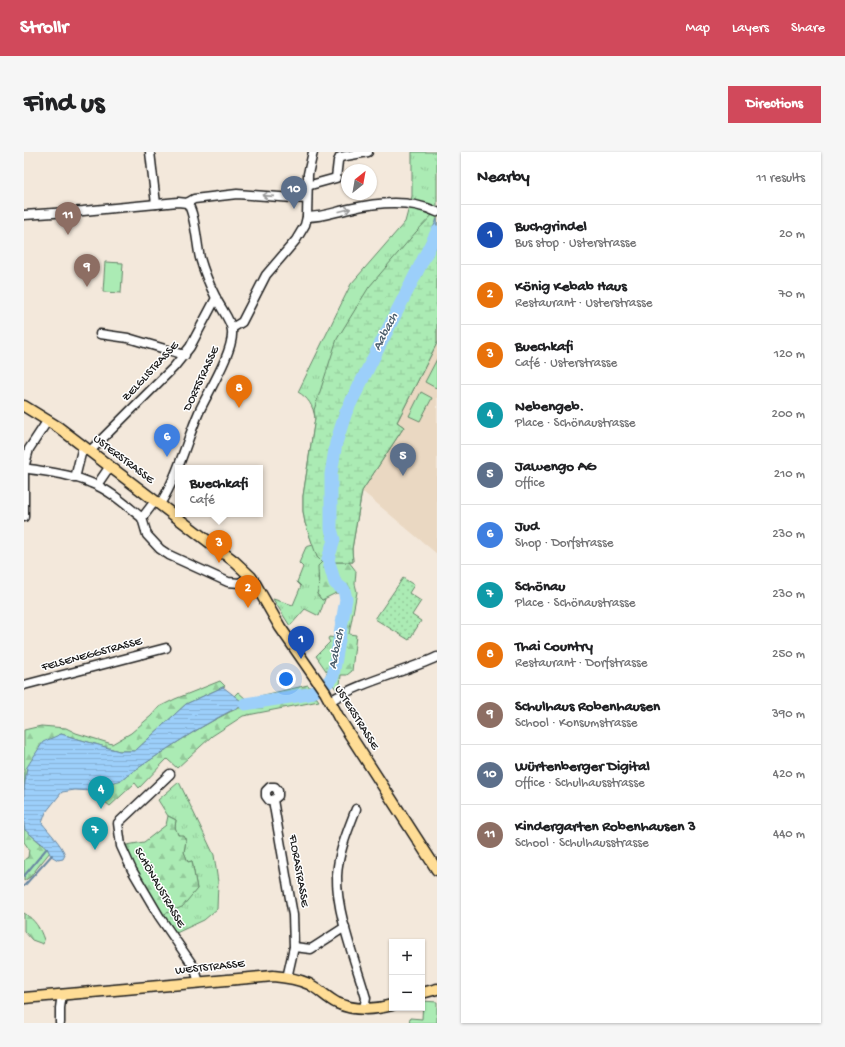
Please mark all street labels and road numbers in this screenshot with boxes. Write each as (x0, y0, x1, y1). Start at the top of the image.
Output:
street label: ZELGLISTRASSE (120, 339, 183, 405)
street label: DORFSTRASSE (181, 344, 223, 414)
street label: USTERSTRASSE (90, 432, 157, 488)
street label: FELSENEGGSTRASSE (39, 635, 144, 675)
street label: USTERSTRASSE (331, 683, 382, 753)
street label: FLORASTRASSE (285, 833, 311, 909)
street label: SCHÖNAUSTRASSE (130, 845, 188, 931)
street label: WESTSTRASSE (174, 957, 246, 979)

